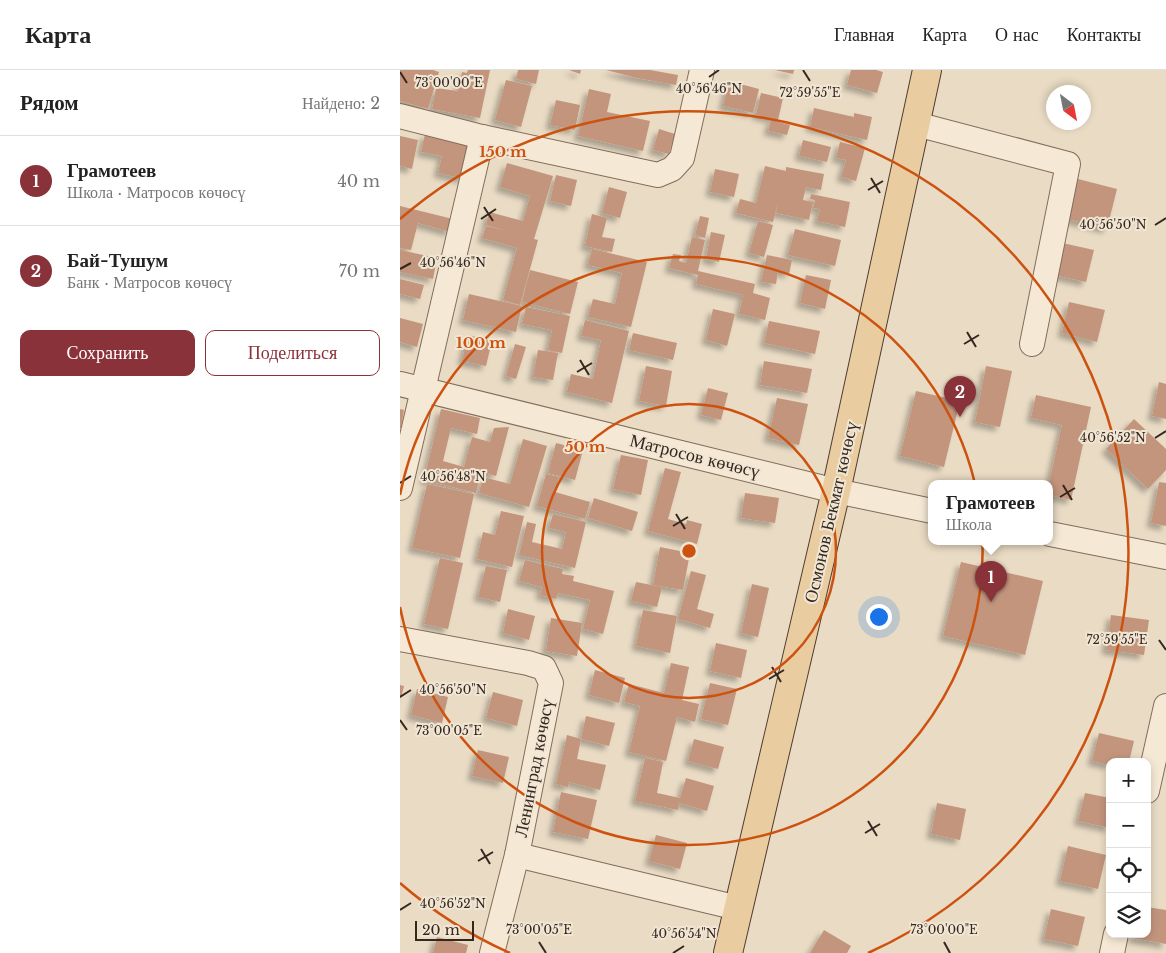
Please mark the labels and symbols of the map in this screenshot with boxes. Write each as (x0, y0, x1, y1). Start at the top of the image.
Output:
text: 73°00'00"E (415, 75, 483, 90)
text: 40°56'46"N (676, 81, 742, 96)
text: 72°59'55"E (780, 85, 841, 100)
north arrow (1046, 85, 1091, 130)
text: 150 m (479, 142, 527, 161)
text: 40°56'50"N (1080, 217, 1147, 232)
text: 40°56'46"N (420, 255, 486, 270)
text: 100 m (456, 333, 506, 352)
pin: 2 (944, 376, 976, 417)
street label: Осмонов Бекмат көчөсү (799, 419, 863, 605)
street label: Матросов көчөсү (628, 429, 762, 483)
text: 40°56'52"N (1080, 430, 1146, 445)
text: 50 m (565, 437, 606, 456)
text: 40°56'48"N (420, 469, 486, 484)
centre of rings (680, 542, 698, 560)
pin: 1 (975, 561, 1007, 602)
your location (866, 604, 892, 630)
text: 72°59'55"E (1087, 632, 1148, 647)
text: 40°56'50"N (420, 682, 487, 697)
street label: Ленинград көчөсү (510, 697, 558, 839)
text: 73°00'05"E (416, 723, 482, 738)
text: 40°56'52"N (420, 896, 486, 911)
scale bar (415, 918, 474, 941)
text: 73°00'05"E (506, 922, 572, 937)
text: 73°00'00"E (910, 922, 978, 937)
text: 40°56'54"N (651, 926, 717, 941)

